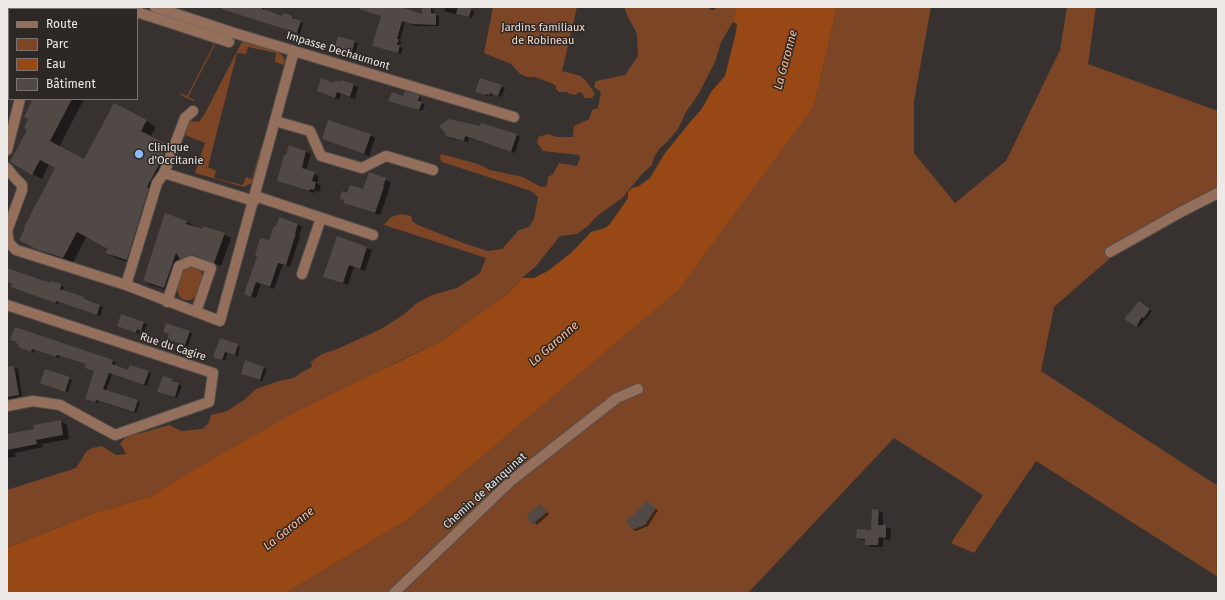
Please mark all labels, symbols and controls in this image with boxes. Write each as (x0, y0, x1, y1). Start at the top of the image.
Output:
legend (8, 8, 138, 100)
text: Route (46, 17, 78, 31)
park label: Jardins familiaux de Robineau (501, 21, 585, 47)
street label: Impasse Dechaumont (285, 29, 391, 73)
water label: La Garonne (771, 29, 801, 91)
text: Parc (46, 37, 69, 51)
text: Eau (46, 57, 66, 71)
text: Bâtiment (46, 77, 96, 91)
place label: Clinique d'Occitanie (148, 141, 203, 167)
marker: Clinique d'Occitanie (133, 148, 145, 160)
water label: La Garonne (526, 319, 582, 369)
street label: Rue du Cagire (138, 330, 208, 364)
street label: Chemin de Ranquinat (441, 450, 529, 532)
water label: La Garonne (261, 504, 317, 554)

